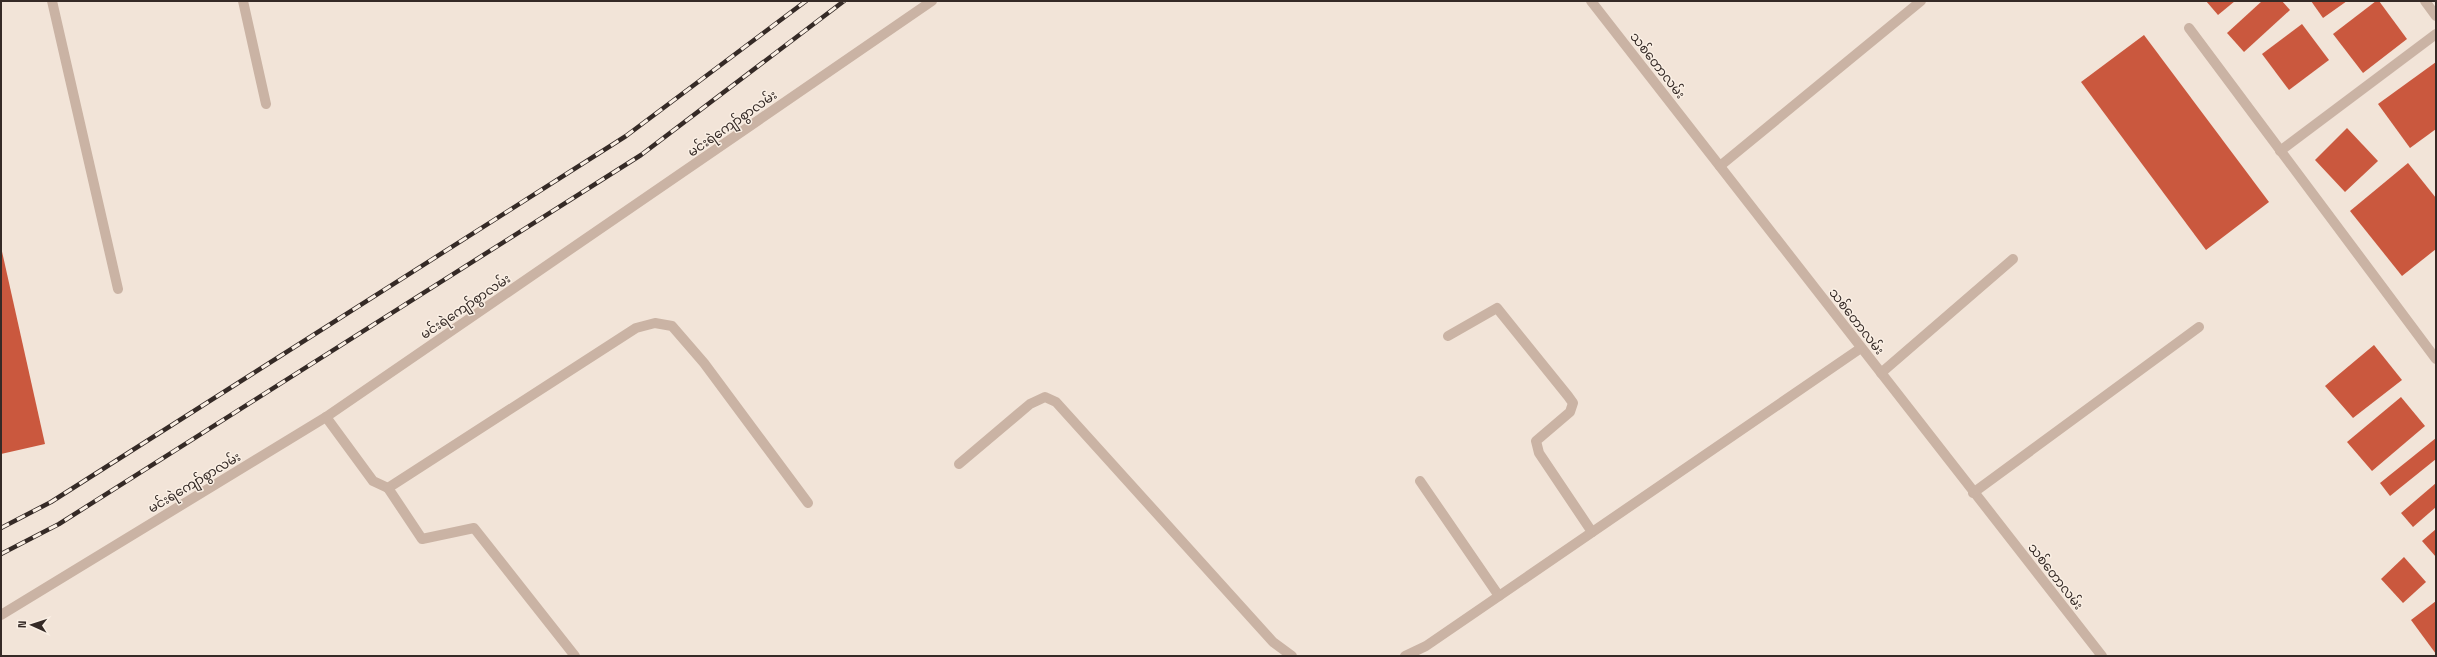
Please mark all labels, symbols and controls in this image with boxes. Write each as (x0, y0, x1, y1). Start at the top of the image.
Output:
street label: သစ်တောလမ်း (1626, 29, 1689, 102)
street label: မင်းရဲကျော်စွာလမ်း (684, 86, 781, 162)
street label: မင်းရဲကျော်စွာလမ်း (417, 270, 515, 345)
street label: သစ်တောလမ်း (1825, 285, 1888, 358)
street label: မင်းရဲကျော်စွာလမ်း (145, 448, 245, 519)
street label: သစ်တောလမ်း (2024, 540, 2087, 613)
north arrow (12, 605, 52, 645)
text: N (15, 620, 29, 629)

